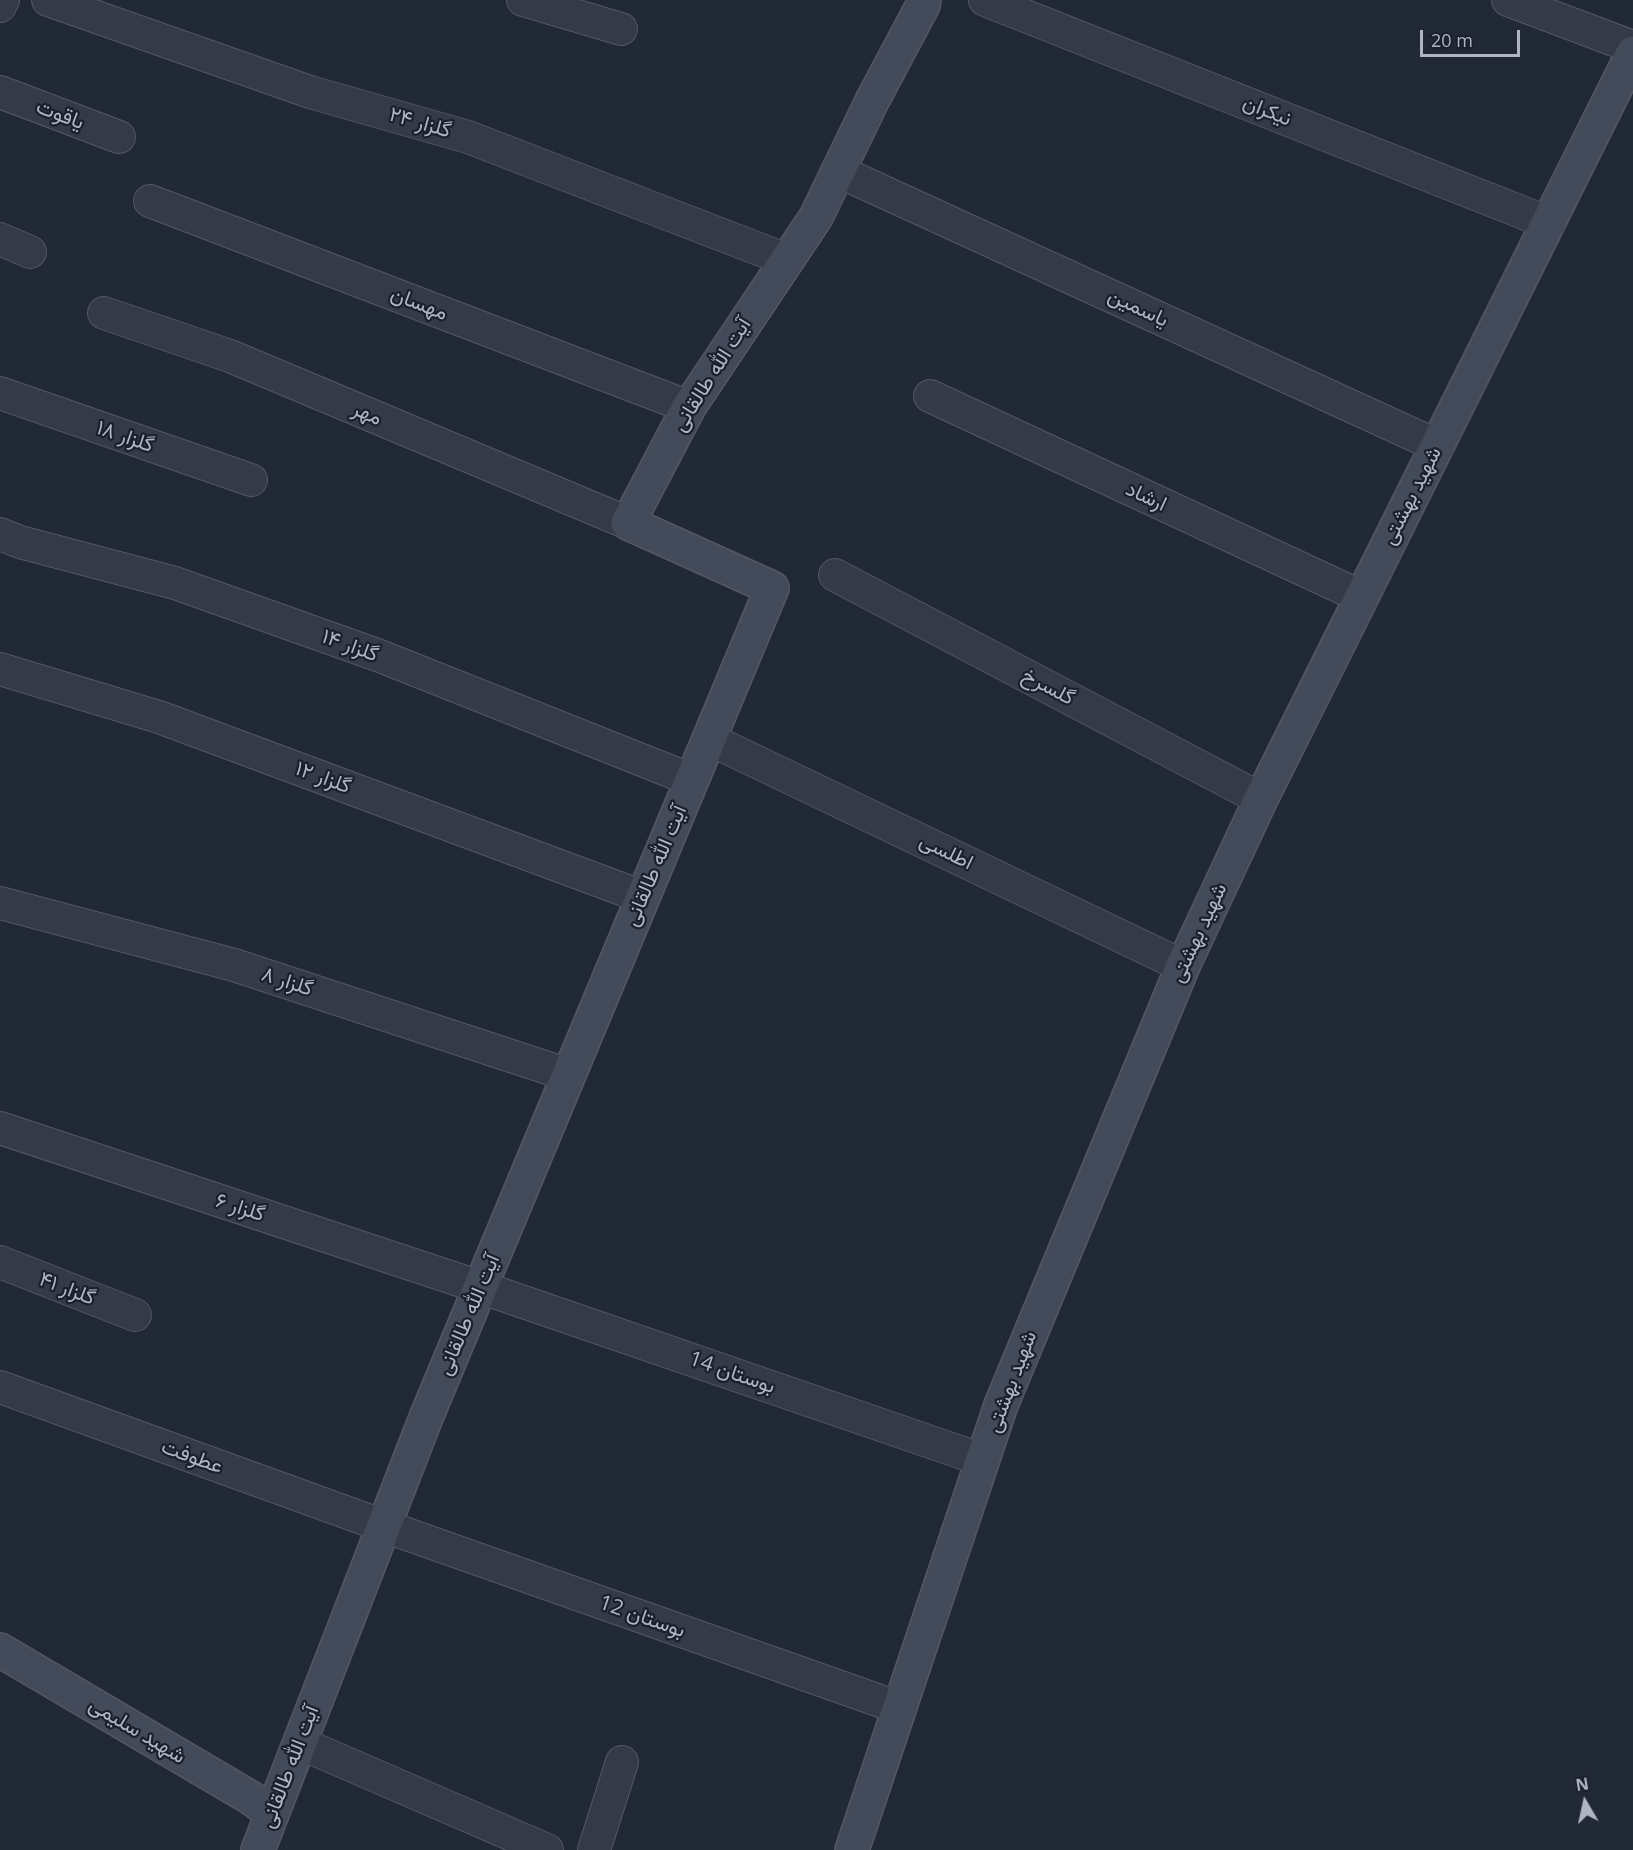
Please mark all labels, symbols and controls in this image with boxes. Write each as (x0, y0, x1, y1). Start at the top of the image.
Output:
scale bar (1423, 18, 1524, 56)
text: 20 m (1431, 28, 1473, 52)
street label: نیکران (1239, 90, 1295, 132)
street label: یاقوت (32, 94, 88, 136)
street label: گلزار ۲۴ (386, 102, 454, 144)
street label: مهسان (387, 282, 451, 326)
street label: یاسمین (1104, 283, 1172, 333)
street label: آیت الله طالقانی (667, 314, 757, 436)
street label: مهر (348, 397, 386, 431)
street label: گلزار ۱۸ (93, 416, 157, 458)
street label: شهید بهشتی (1377, 443, 1447, 549)
street label: ارشاد (1121, 477, 1171, 517)
street label: گلزار ۱۴ (318, 624, 382, 668)
street label: گلسرخ (1017, 663, 1079, 711)
street label: گلزار ۱۲ (292, 756, 354, 800)
street label: آیت الله طالقانی (619, 802, 693, 930)
street label: اطلسی (915, 828, 977, 876)
street label: شهید بهشتی (1165, 879, 1233, 987)
street label: گلزار ۸ (258, 962, 316, 1002)
street label: گلزار ۶ (212, 1188, 268, 1228)
street label: آیت الله طالقانی (432, 1251, 506, 1379)
street label: گلزار ۴۱ (35, 1267, 99, 1311)
street label: شهید بهشتی (981, 1328, 1043, 1436)
street label: بوستان 14 (686, 1347, 778, 1399)
street label: عطوفت (158, 1434, 226, 1480)
street label: بوستان 12 (596, 1591, 688, 1643)
street label: شهید سلیمی (84, 1692, 190, 1770)
street label: آیت الله طالقانی (255, 1702, 325, 1832)
north arrow (1555, 1772, 1615, 1832)
text: N (1574, 1772, 1590, 1796)

